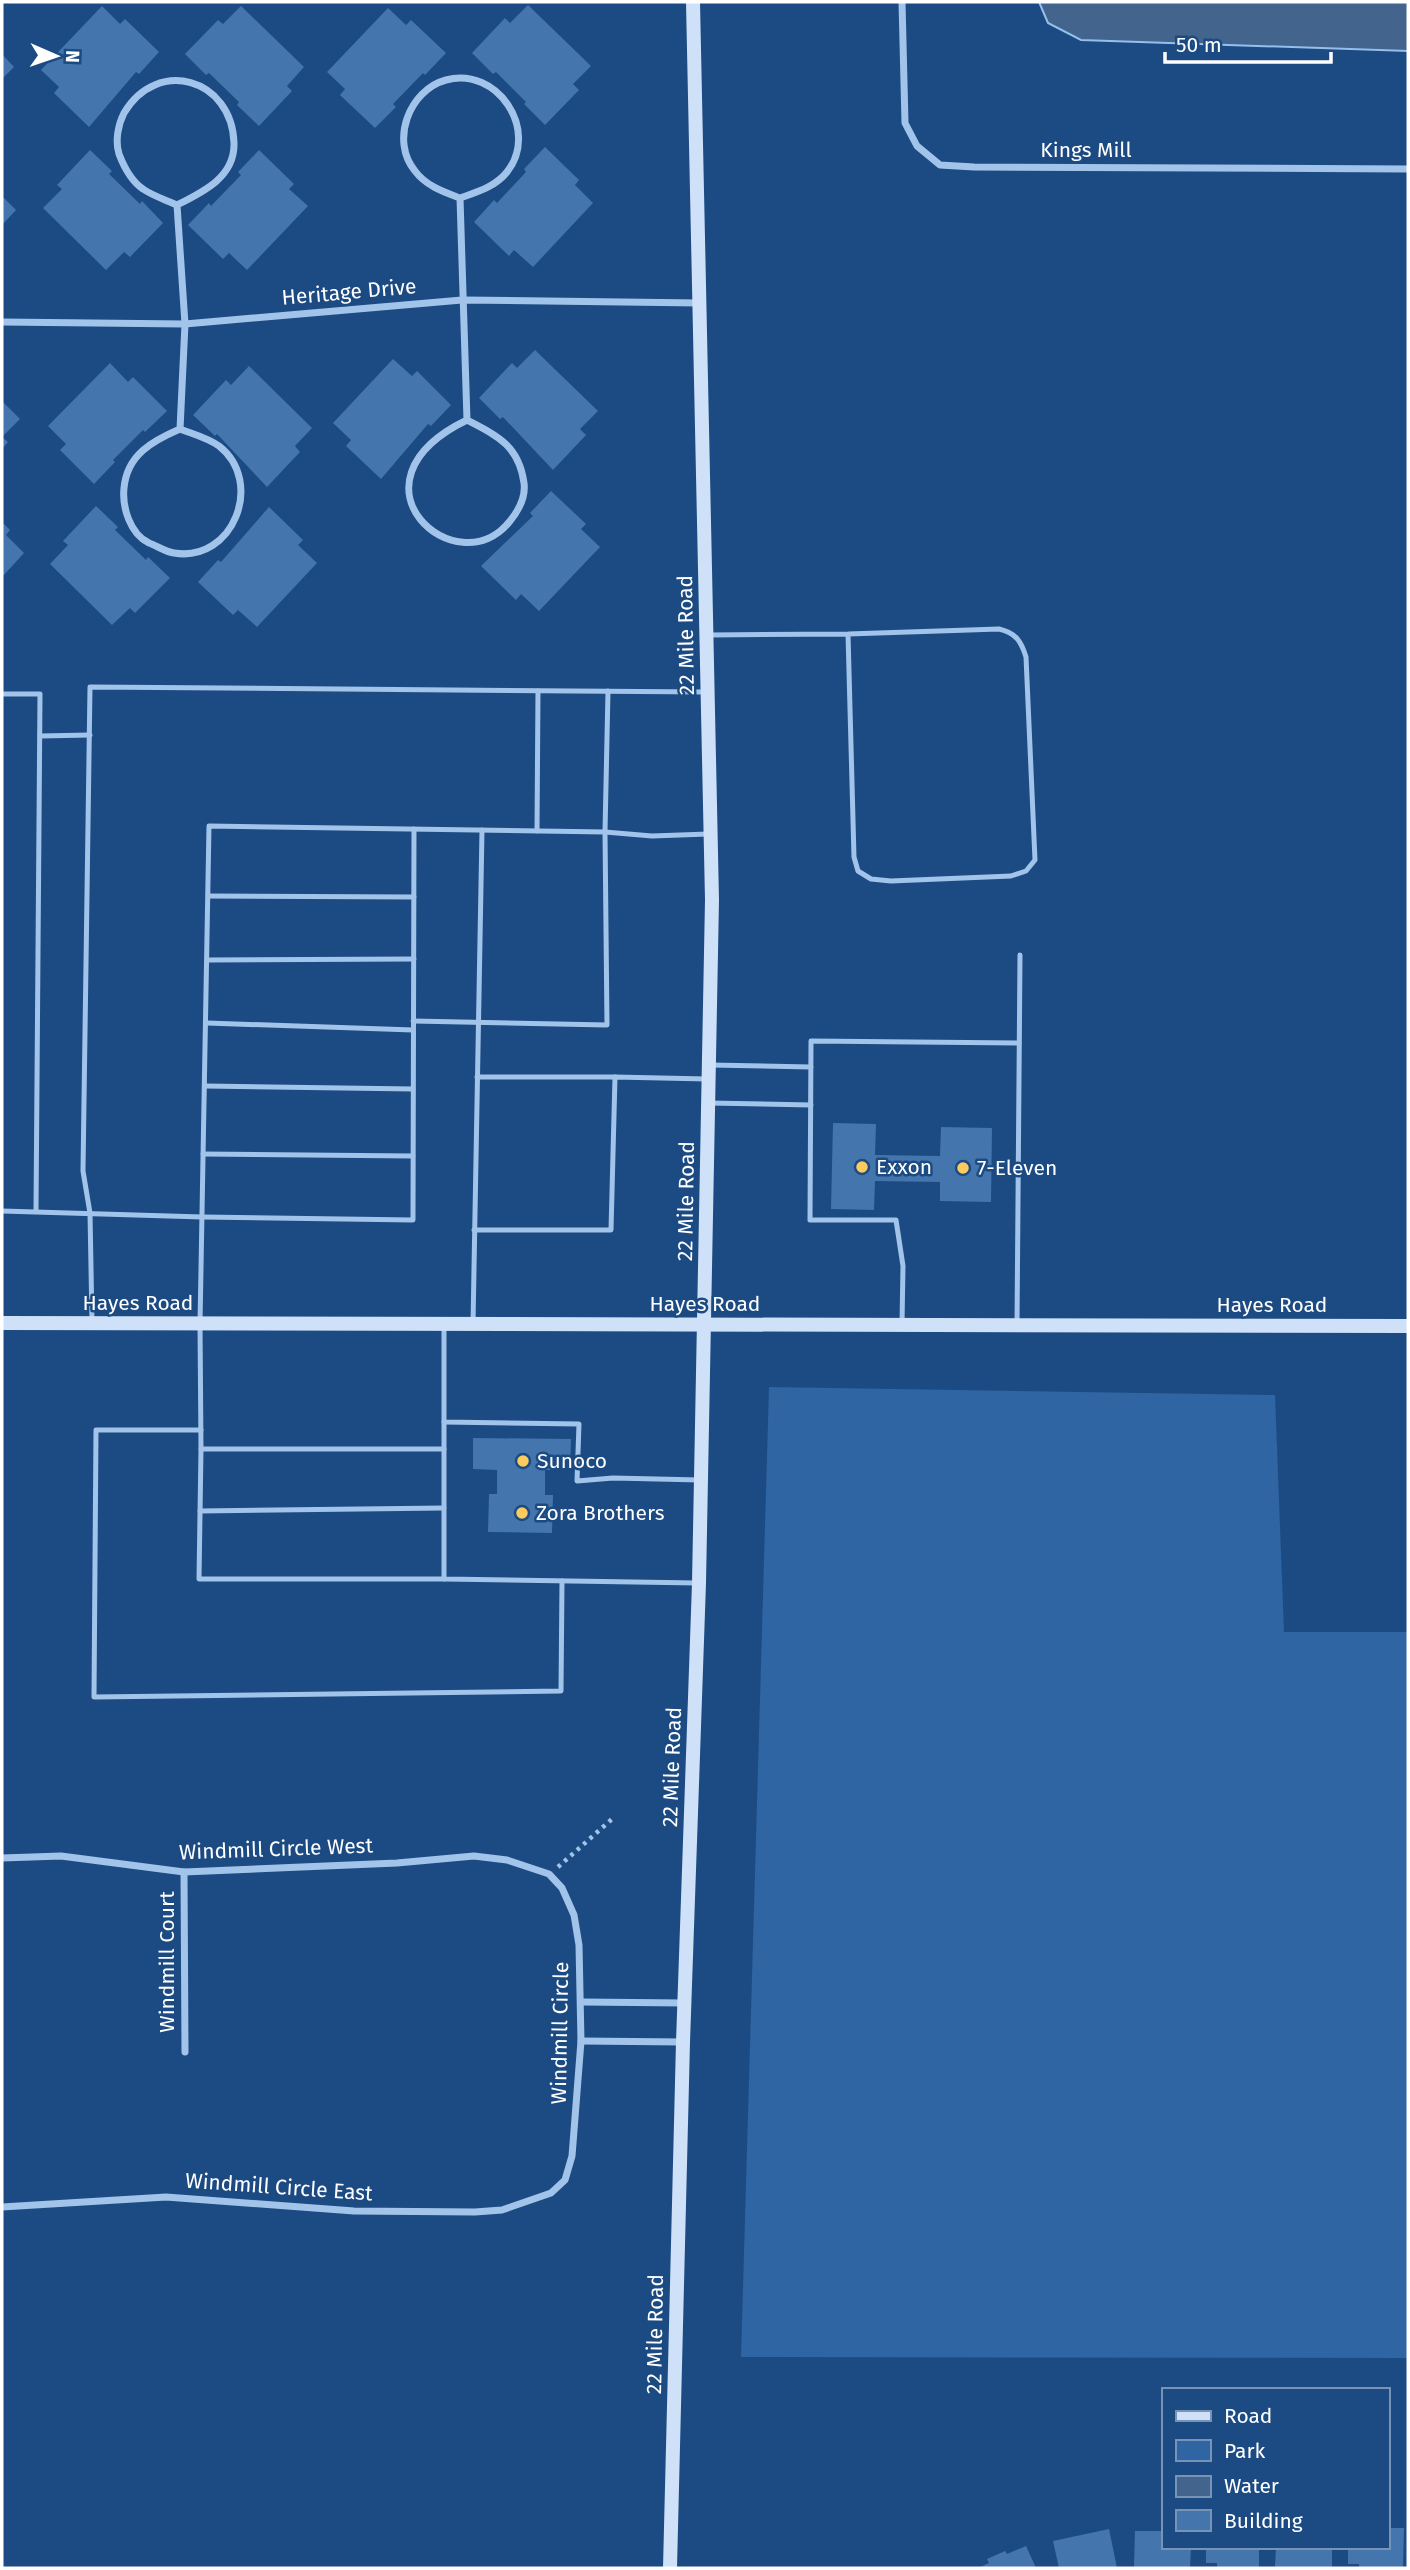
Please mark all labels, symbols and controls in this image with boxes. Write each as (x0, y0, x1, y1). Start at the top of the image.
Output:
north arrow (21, 21, 91, 91)
scale bar (1165, 21, 1331, 65)
text: 50 m (1176, 32, 1222, 58)
text: N (61, 50, 84, 63)
street label: Kings Mill (1040, 137, 1132, 163)
street label: Heritage Drive (280, 273, 418, 311)
street label: 22 Mile Road (672, 575, 700, 695)
street label: 22 Mile Road (672, 1141, 700, 1261)
place label: Exxon (876, 1154, 932, 1180)
place label: 7-Eleven (977, 1155, 1057, 1181)
marker: Exxon (854, 1159, 870, 1175)
marker: 7-Eleven (955, 1160, 971, 1176)
street label: Hayes Road (83, 1290, 193, 1316)
street label: Hayes Road (650, 1291, 760, 1317)
street label: Hayes Road (1217, 1292, 1327, 1318)
place label: Sunoco (537, 1448, 607, 1474)
marker: Sunoco (515, 1453, 531, 1469)
place label: Zora Brothers (536, 1500, 665, 1526)
marker: Zora Brothers (514, 1505, 530, 1521)
street label: 22 Mile Road (657, 1707, 687, 1827)
street label: Windmill Circle West (179, 1833, 374, 1865)
street label: Windmill Court (154, 1891, 180, 2033)
street label: Windmill Circle (546, 1961, 574, 2105)
street label: Windmill Circle East (184, 2167, 374, 2207)
street label: 22 Mile Road (641, 2274, 669, 2394)
legend (1162, 2388, 1389, 2549)
text: Road (1224, 2403, 1272, 2429)
text: Park (1224, 2438, 1266, 2464)
text: Water (1224, 2473, 1279, 2499)
text: Building (1224, 2508, 1303, 2534)

